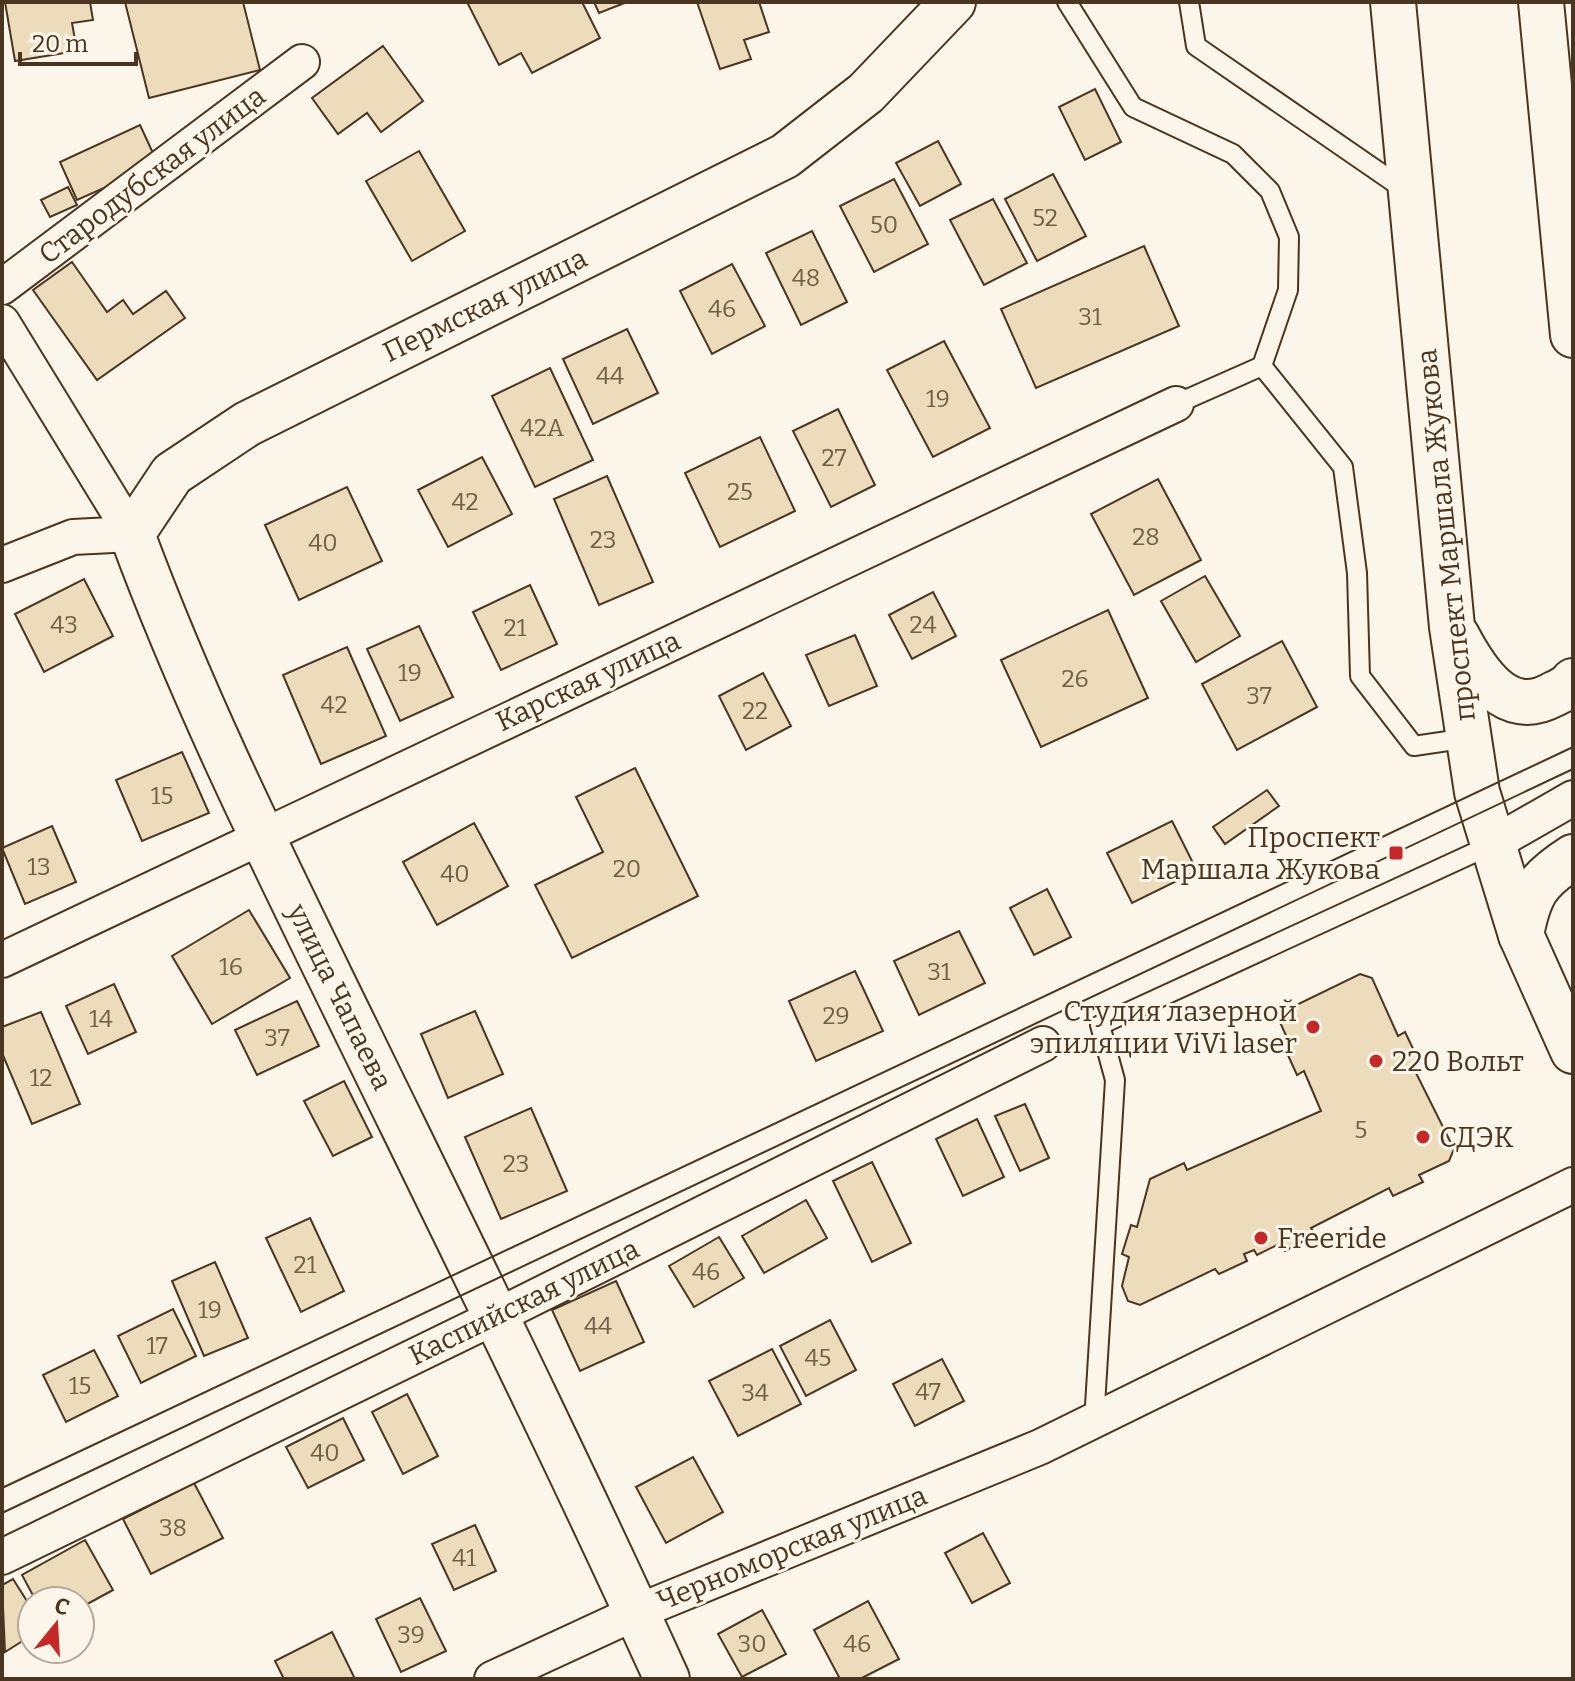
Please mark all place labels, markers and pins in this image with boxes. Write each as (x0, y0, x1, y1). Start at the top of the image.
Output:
place label: Проспект Маршала Жукова (1141, 821, 1380, 886)
marker: Проспект Маршала Жукова (1387, 844, 1405, 862)
place label: Студия лазерной эпиляции ViVi laser (1030, 995, 1297, 1060)
marker: Студия лазерной эпиляции ViVi laser (1304, 1018, 1322, 1036)
place label: 220 Вольт (1392, 1045, 1524, 1078)
marker: 220 Вольт (1367, 1052, 1385, 1070)
place label: СДЭК (1439, 1121, 1514, 1154)
marker: СДЭК (1414, 1128, 1432, 1146)
place label: Freeride (1277, 1222, 1387, 1255)
marker: Freeride (1252, 1229, 1270, 1247)

